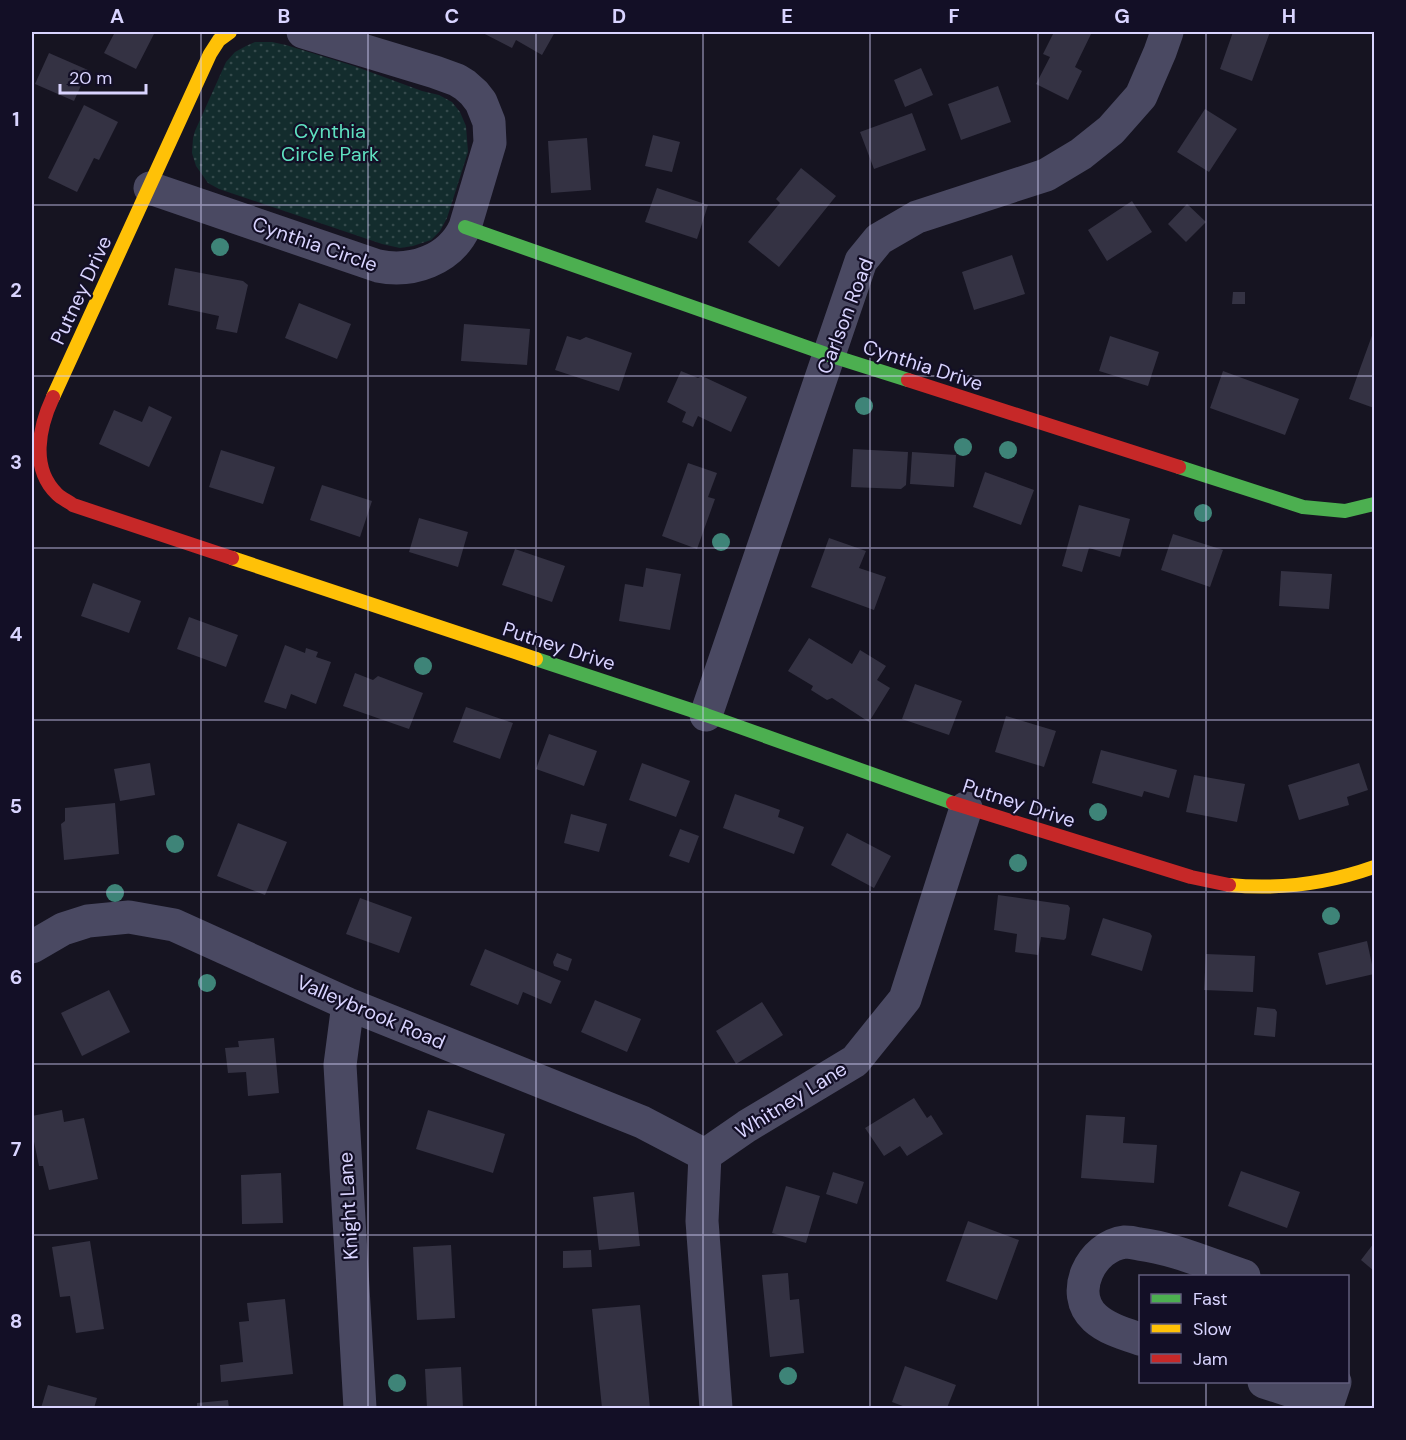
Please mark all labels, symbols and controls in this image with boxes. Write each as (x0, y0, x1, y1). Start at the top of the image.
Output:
text: A (110, 3, 124, 29)
text: B (278, 3, 290, 29)
text: C (445, 3, 459, 29)
text: D (612, 3, 626, 29)
text: E (781, 3, 793, 29)
text: F (948, 3, 960, 29)
text: G (1114, 3, 1130, 29)
text: H (1282, 3, 1296, 29)
scale bar (60, 57, 146, 95)
text: 20 m (69, 66, 112, 90)
text: 1 (12, 106, 20, 132)
park label: Cynthia Circle Park (281, 118, 379, 167)
street label: Cynthia Circle (249, 210, 381, 278)
street label: Putney Drive (44, 231, 118, 349)
street label: Carlson Road (811, 254, 879, 378)
text: 2 (10, 277, 22, 303)
street label: Cynthia Drive (860, 333, 986, 397)
text: 3 (10, 449, 22, 475)
street label: Putney Drive (499, 616, 619, 676)
text: 4 (10, 621, 23, 647)
street label: Putney Drive (959, 773, 1079, 833)
text: 5 (10, 793, 22, 819)
text: 6 (10, 964, 22, 990)
street label: Valleybrook Road (293, 969, 449, 1055)
street label: Whitney Lane (730, 1055, 852, 1145)
text: 7 (11, 1136, 22, 1162)
street label: Knight Lane (332, 1151, 364, 1261)
legend (1139, 1275, 1349, 1383)
text: Fast (1193, 1287, 1228, 1311)
text: 8 (10, 1308, 22, 1334)
text: Slow (1193, 1317, 1232, 1341)
text: Jam (1193, 1347, 1228, 1371)

